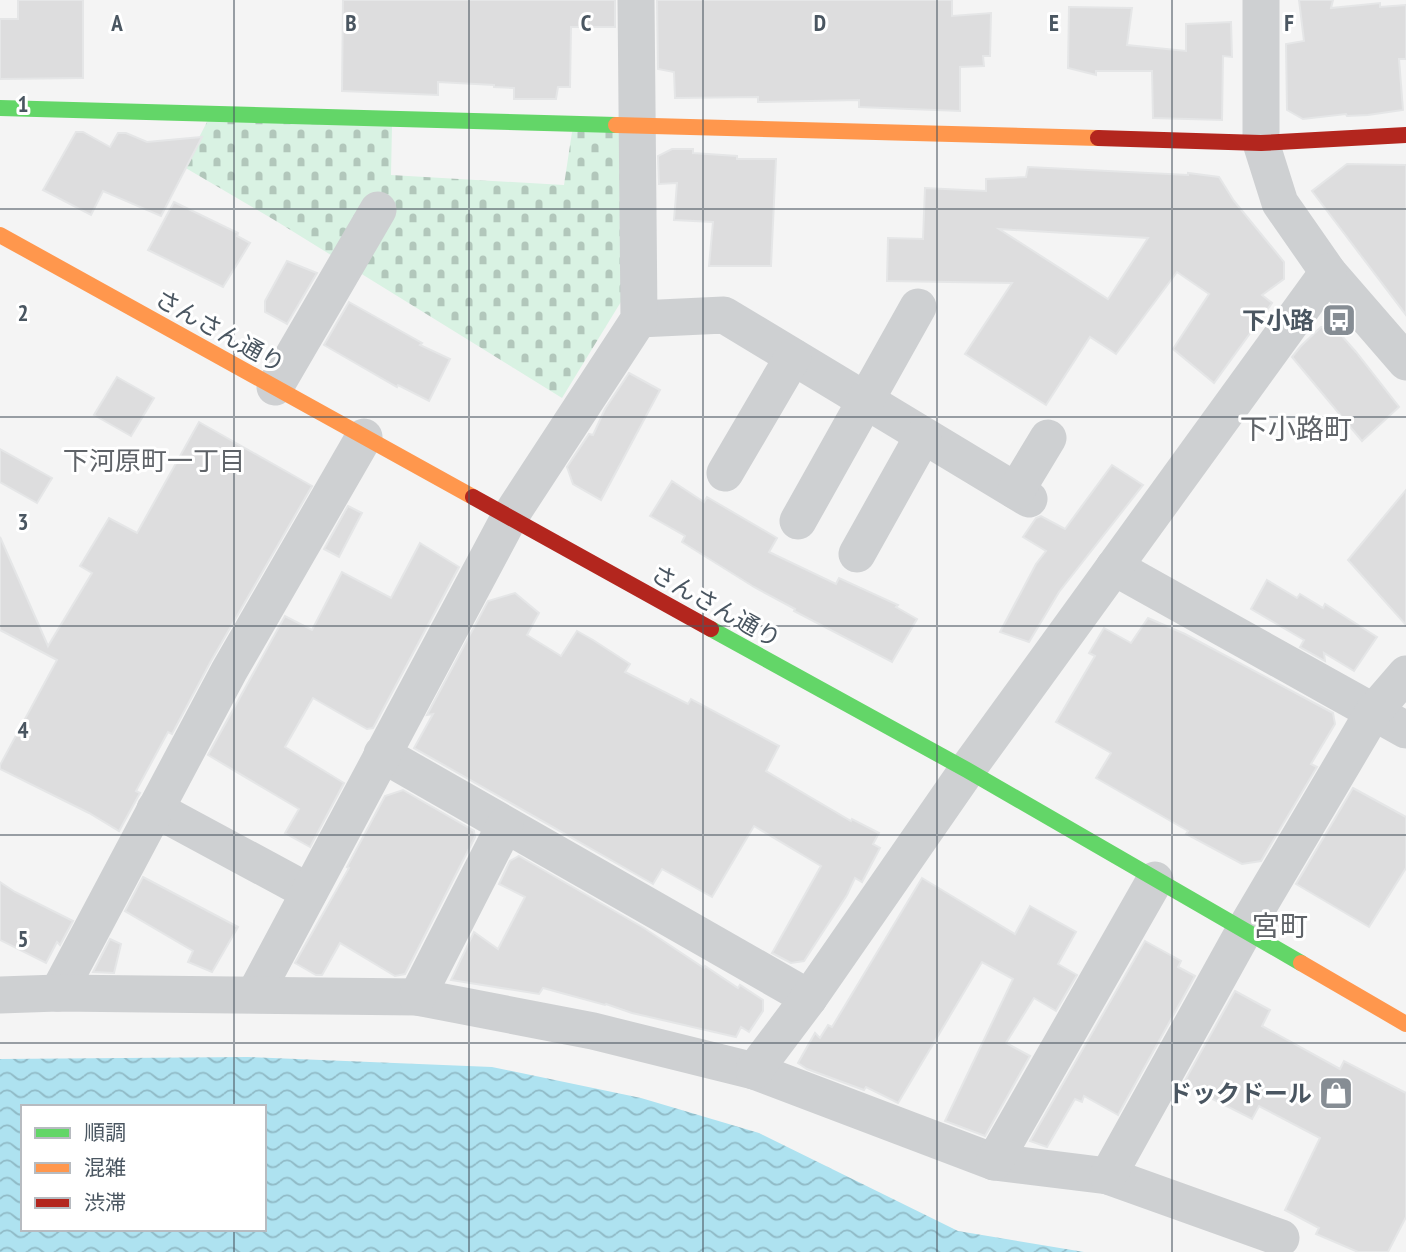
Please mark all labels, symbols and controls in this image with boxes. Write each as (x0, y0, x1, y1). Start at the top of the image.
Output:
text: A (110, 8, 123, 37)
text: B (345, 8, 357, 37)
text: C (581, 8, 592, 37)
text: D (814, 8, 826, 37)
text: E (1049, 8, 1059, 37)
text: F (1284, 8, 1294, 37)
text: 1 (18, 89, 29, 118)
street label: さんさん通り (150, 283, 290, 379)
text: 2 (18, 298, 29, 327)
bus stop icon: 下小路 (1320, 301, 1358, 339)
place label: 下小路 (1242, 305, 1314, 336)
district label: 下小路町 (1240, 410, 1352, 447)
district label: 下河原町一丁目 (63, 444, 245, 477)
text: 3 (18, 507, 29, 536)
street label: さんさん通り (646, 558, 786, 654)
text: 4 (18, 715, 29, 744)
district label: 宮町 (1252, 907, 1308, 944)
text: 5 (18, 924, 29, 953)
shop icon: ドックドール (1317, 1074, 1355, 1112)
place label: ドックドール (1168, 1078, 1312, 1109)
legend (21, 1105, 266, 1231)
text: 順調 (84, 1119, 126, 1146)
text: 混雑 (84, 1154, 126, 1181)
text: 渋滞 (84, 1189, 126, 1216)

